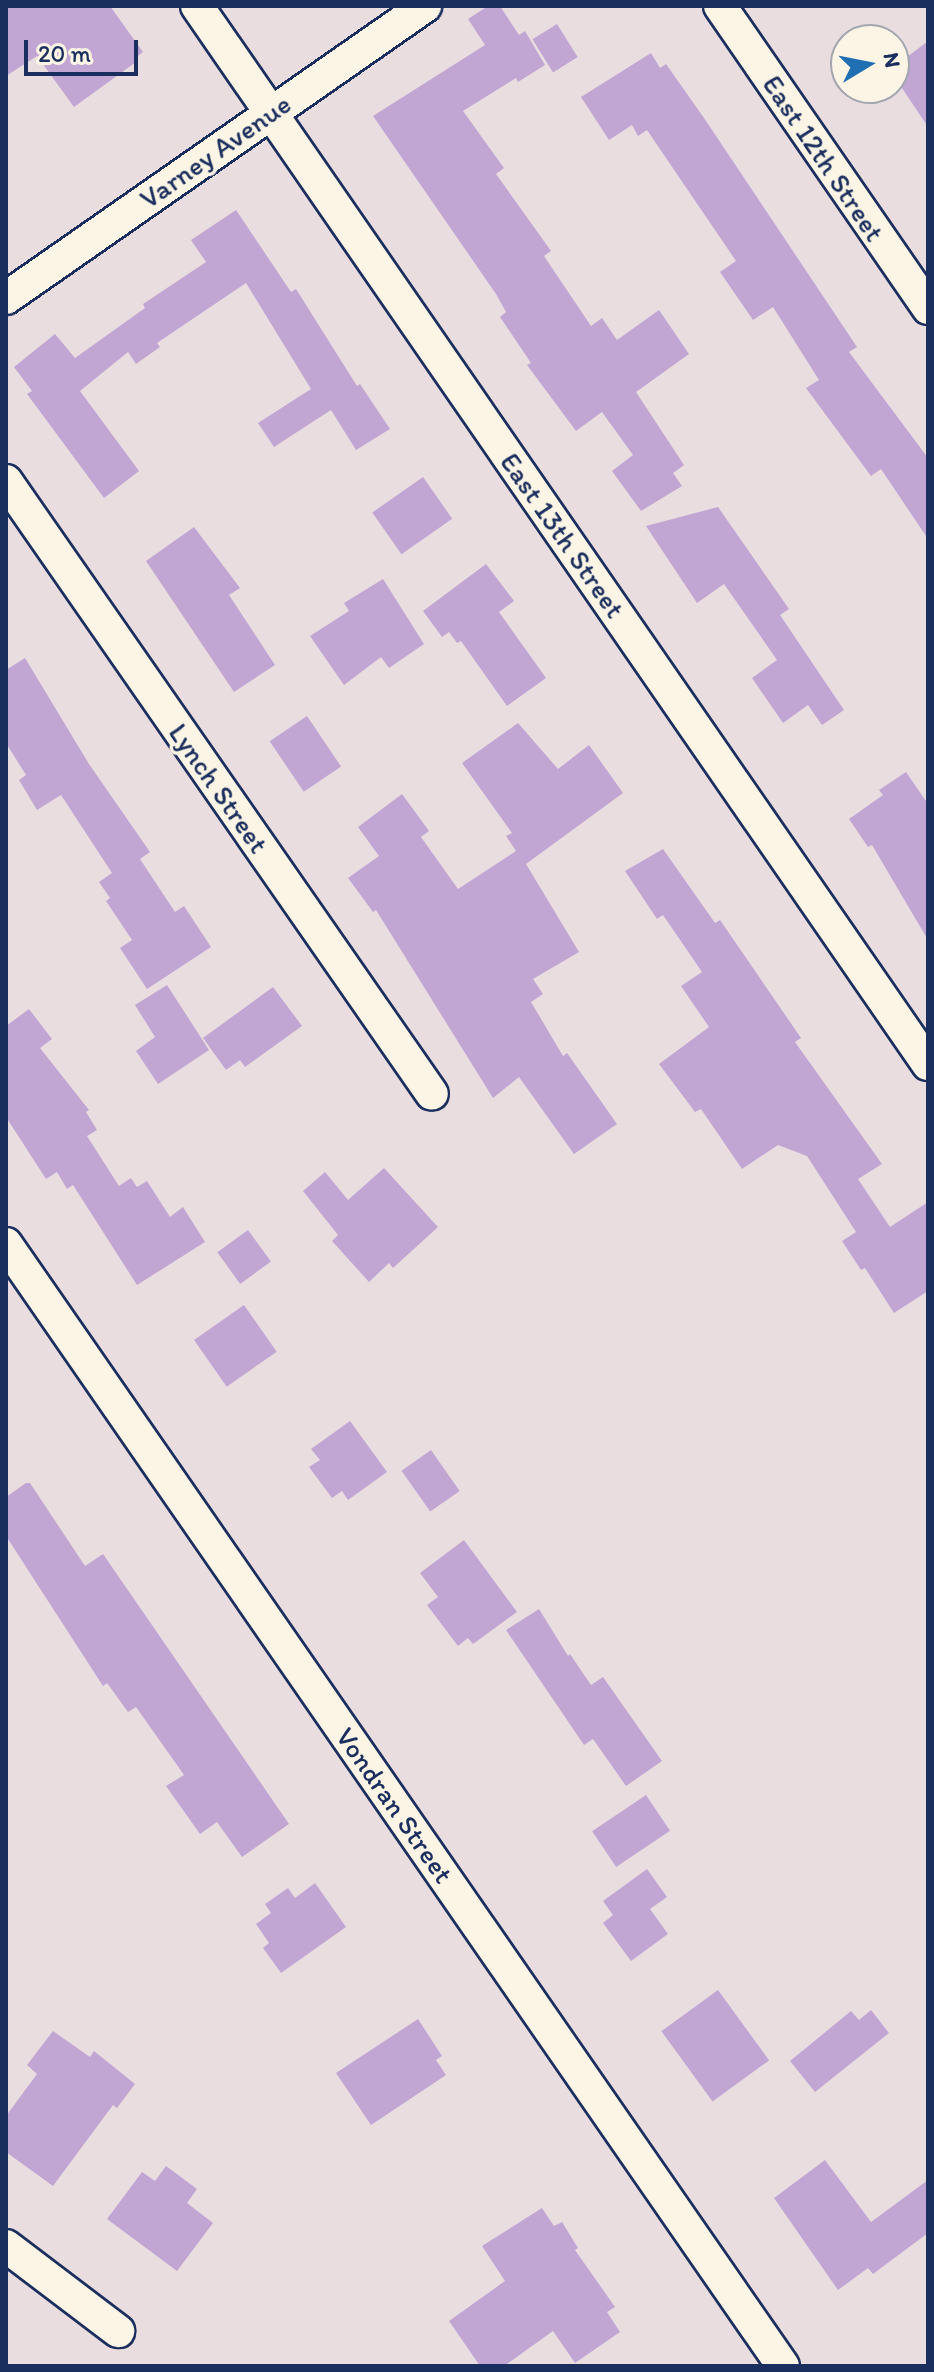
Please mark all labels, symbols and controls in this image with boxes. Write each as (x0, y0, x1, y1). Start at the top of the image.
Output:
scale bar (28, 24, 142, 74)
north arrow (830, 24, 910, 104)
text: 20 m (38, 39, 91, 68)
text: N (878, 50, 907, 70)
street label: East 12th Street (756, 69, 892, 247)
street label: Varney Avenue (133, 87, 297, 215)
street label: East 13th Street (494, 446, 632, 624)
street label: Lynch Street (162, 717, 276, 859)
street label: Vondran Street (329, 1721, 461, 1889)

